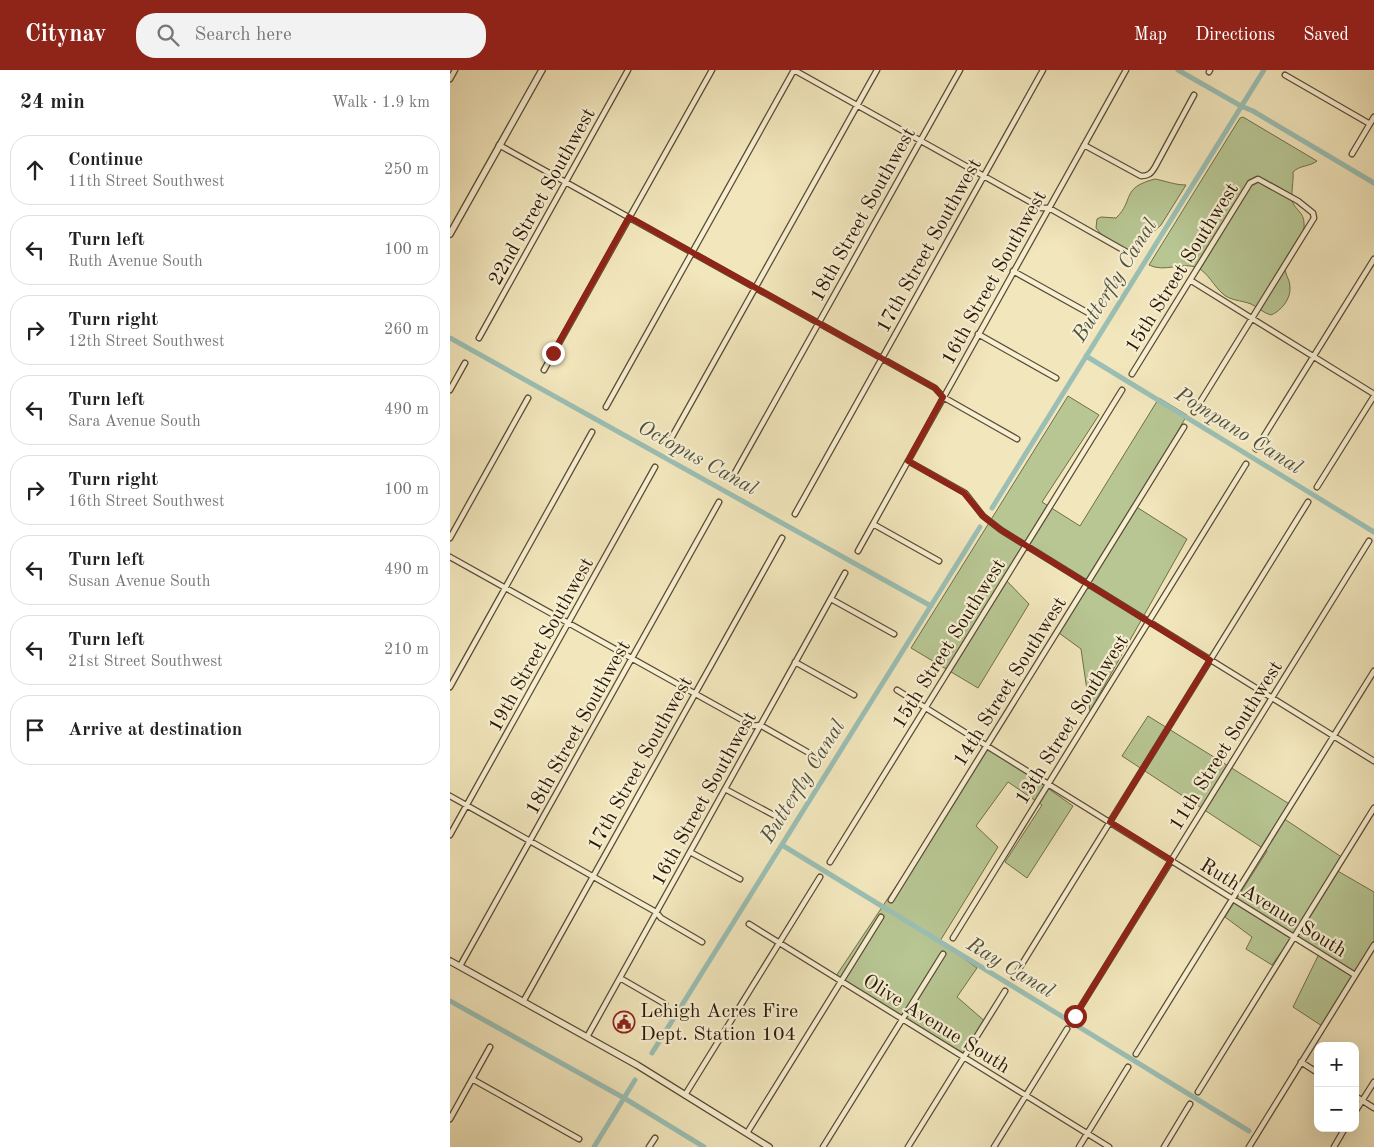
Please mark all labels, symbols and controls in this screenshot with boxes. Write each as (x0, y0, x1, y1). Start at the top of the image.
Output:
search box (136, 13, 486, 58)
icon: search (154, 21, 182, 49)
text: Citynav (25, 23, 106, 47)
text: Search here (194, 26, 292, 45)
text: Map (1134, 26, 1167, 44)
text: Directions (1195, 26, 1275, 44)
text: Saved (1303, 26, 1349, 44)
text: 24 min (20, 92, 85, 113)
text: Walk · 1.9 km (332, 95, 430, 111)
street label: 22nd Street Southwest (486, 105, 600, 289)
street label: 18th Street Southwest (808, 125, 920, 305)
text: Continue (68, 151, 143, 170)
icon: ahead (21, 156, 49, 184)
street label: 17th Street Southwest (874, 156, 986, 336)
text: 250 m (384, 162, 429, 178)
text: 11th Street Southwest (68, 174, 224, 190)
street label: 15th Street Southwest (1122, 180, 1243, 356)
street label: 16th Street Southwest (939, 188, 1051, 368)
water label: Butterfly Canal (1069, 216, 1161, 347)
text: Turn left (68, 231, 145, 250)
icon: left (21, 236, 49, 264)
text: 100 m (384, 242, 429, 258)
text: Ruth Avenue South (68, 254, 203, 270)
text: Turn right (68, 311, 158, 330)
icon: right (21, 316, 49, 344)
text: 260 m (384, 322, 429, 338)
text: 12th Street Southwest (68, 334, 224, 350)
route end (542, 342, 565, 365)
water label: Pompano Canal (1170, 383, 1305, 479)
text: Turn left (68, 391, 145, 410)
icon: left (21, 396, 49, 424)
text: 490 m (384, 402, 429, 418)
text: Sara Avenue South (68, 414, 201, 430)
water label: Octopus Canal (634, 417, 761, 500)
text: Turn right (68, 471, 158, 490)
icon: right (21, 476, 49, 504)
text: 100 m (384, 482, 429, 498)
text: 16th Street Southwest (68, 494, 224, 510)
text: Turn left (68, 551, 145, 570)
street label: 19th Street Southwest (486, 555, 598, 735)
icon: left (21, 556, 49, 584)
street label: 15th Street Southwest (889, 556, 1010, 732)
text: 490 m (384, 562, 429, 578)
text: Susan Avenue South (68, 574, 210, 590)
street label: 14th Street Southwest (950, 594, 1071, 770)
text: Turn left (68, 631, 145, 650)
street label: 13th Street Southwest (1012, 632, 1133, 808)
icon: left (21, 636, 49, 664)
street label: 18th Street Southwest (523, 638, 635, 818)
text: 210 m (384, 642, 429, 658)
text: 21st Street Southwest (68, 654, 223, 670)
street label: 11th Street Southwest (1166, 658, 1287, 834)
street label: 17th Street Southwest (585, 674, 697, 854)
street label: 16th Street Southwest (649, 709, 761, 889)
icon: arrive (21, 716, 49, 744)
water label: Butterfly Canal (757, 717, 849, 848)
text: Arrive at destination (68, 721, 242, 740)
street label: Ruth Avenue South (1196, 856, 1350, 962)
water label: Ray Canal (962, 934, 1058, 1002)
street label: Olive Avenue South (859, 971, 1013, 1078)
place label: Lehigh Acres Fire Dept. Station 104 (640, 1002, 798, 1045)
route start (1064, 1005, 1087, 1028)
public building icon: Lehigh Acres Fire Dept. Station 104 (612, 1010, 636, 1034)
map controls (1314, 1042, 1359, 1132)
button: + (1314, 1042, 1359, 1087)
button: − (1314, 1087, 1359, 1132)

